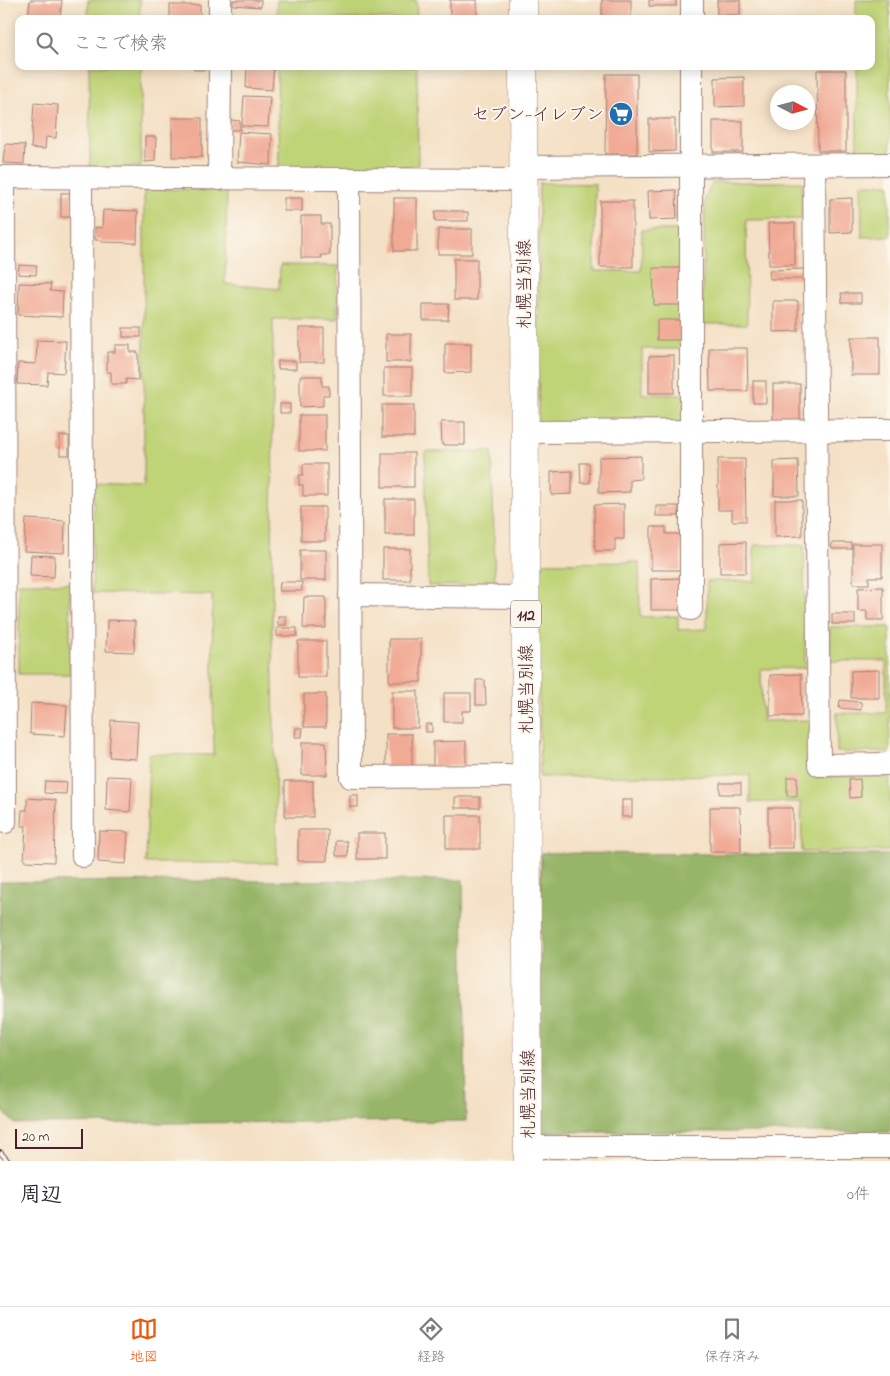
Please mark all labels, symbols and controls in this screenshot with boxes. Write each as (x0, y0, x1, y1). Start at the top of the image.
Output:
search box (15, 15, 875, 70)
icon: search (33, 29, 61, 57)
text: ここで検索 (73, 31, 168, 58)
north arrow (770, 85, 815, 130)
supermarket icon: セブン-イレブン (608, 101, 634, 127)
place label: セブン-イレブン (471, 103, 604, 129)
street label: 札幌当別線 (513, 239, 539, 329)
road number: 112 (511, 600, 541, 628)
street label: 札幌当別線 (515, 644, 541, 734)
street label: 札幌当別線 (517, 1049, 543, 1139)
scale bar (15, 1126, 82, 1149)
text: 20 m (22, 1127, 49, 1148)
text: 周辺 (20, 1181, 62, 1211)
text: 0件 (847, 1183, 870, 1207)
tab: 地図 (130, 1315, 158, 1368)
tab: 経路 (417, 1315, 445, 1368)
tab: 保存済み (704, 1315, 760, 1368)

